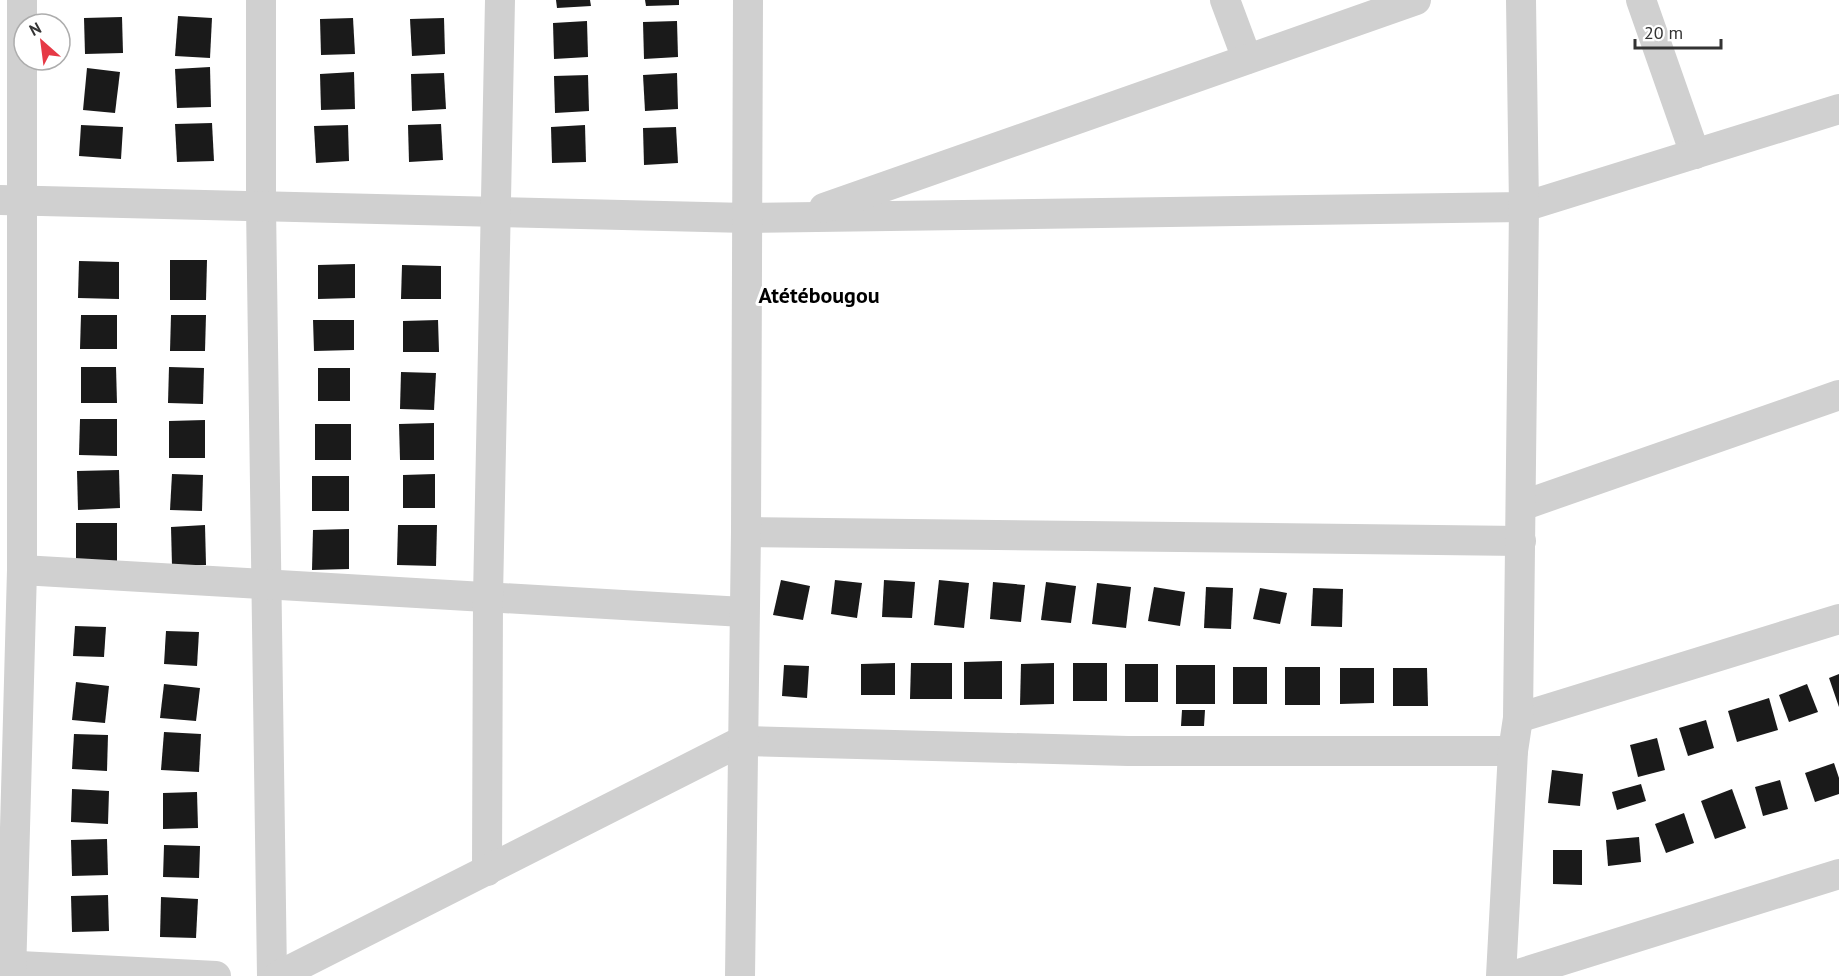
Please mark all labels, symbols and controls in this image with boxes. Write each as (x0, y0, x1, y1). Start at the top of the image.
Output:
north arrow (12, 12, 72, 72)
scale bar (1635, 12, 1720, 50)
text: N (26, 17, 44, 40)
text: 20 m (1644, 21, 1683, 44)
district label: Atétébougou (758, 281, 880, 309)

